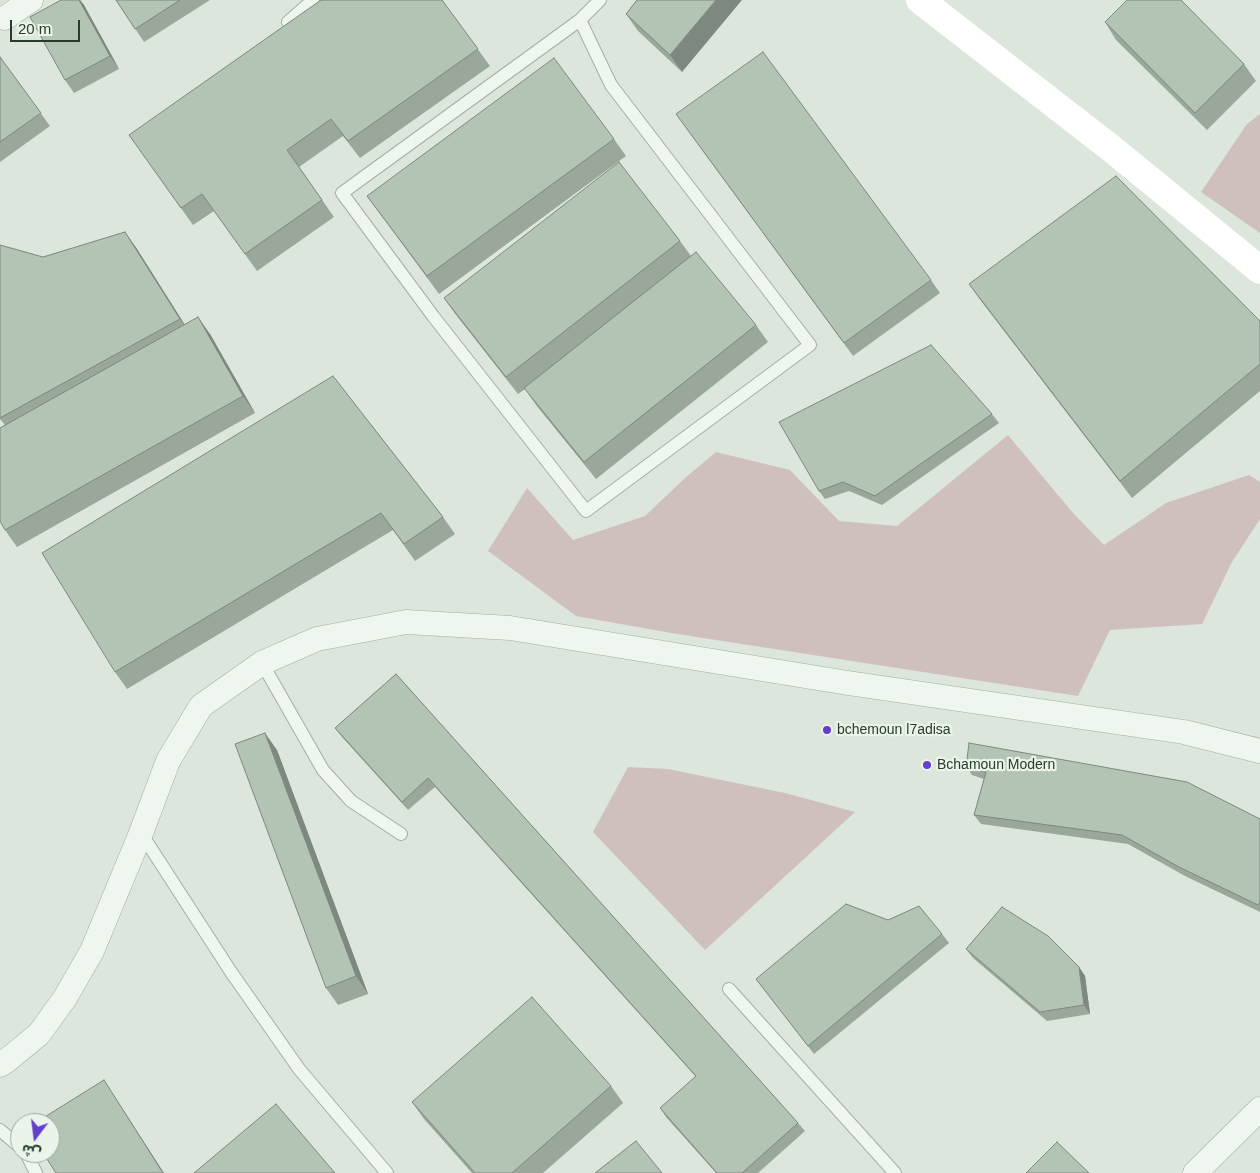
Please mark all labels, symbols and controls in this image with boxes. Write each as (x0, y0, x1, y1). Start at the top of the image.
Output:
scale bar (12, 10, 82, 42)
text: 20 m (18, 20, 51, 37)
place label: bchemoun l7adisa (837, 722, 951, 738)
marker: bchemoun l7adisa (821, 724, 833, 736)
place label: Bchamoun Modern (937, 757, 1055, 773)
marker: Bchamoun Modern (921, 759, 933, 771)
north arrow (10, 1113, 60, 1163)
text: ش (20, 1141, 43, 1162)

